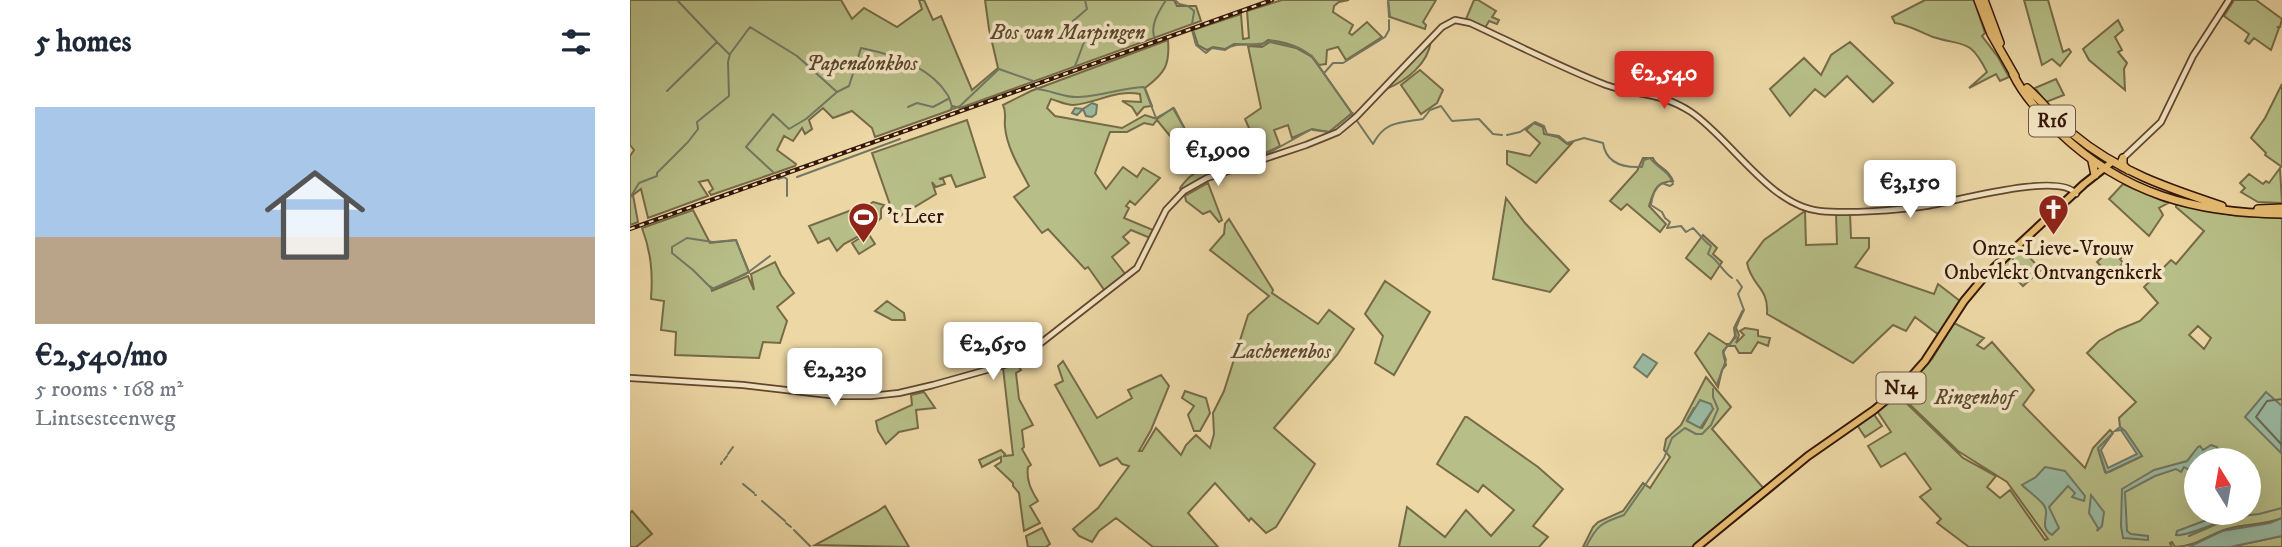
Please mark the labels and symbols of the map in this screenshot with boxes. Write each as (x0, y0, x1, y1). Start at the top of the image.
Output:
park label: Bos van Marpingen (990, 20, 1146, 46)
park label: Papendonkbos (806, 51, 918, 77)
pin: €2,540 (1607, 52, 1721, 111)
road number: R16 (2029, 105, 2075, 136)
pin: €1,900 (1161, 128, 1275, 188)
pin: €3,150 (1853, 160, 1967, 220)
church icon: Onze-Lieve-Vrouw Onbevlekt Ontvangenkerk (2036, 192, 2070, 236)
sports icon: 't Leer (847, 200, 881, 244)
place label: 't Leer (887, 204, 944, 230)
place label: Onze-Lieve-Vrouw Onbevlekt Ontvangenkerk (1944, 236, 2163, 286)
pin: €2,650 (936, 322, 1050, 382)
park label: Lachenenbos (1230, 339, 1331, 365)
pin: €2,230 (778, 348, 892, 408)
road number: N14 (1876, 372, 1926, 404)
park label: Ringenhof (1933, 385, 2019, 411)
north arrow (2184, 448, 2261, 525)

